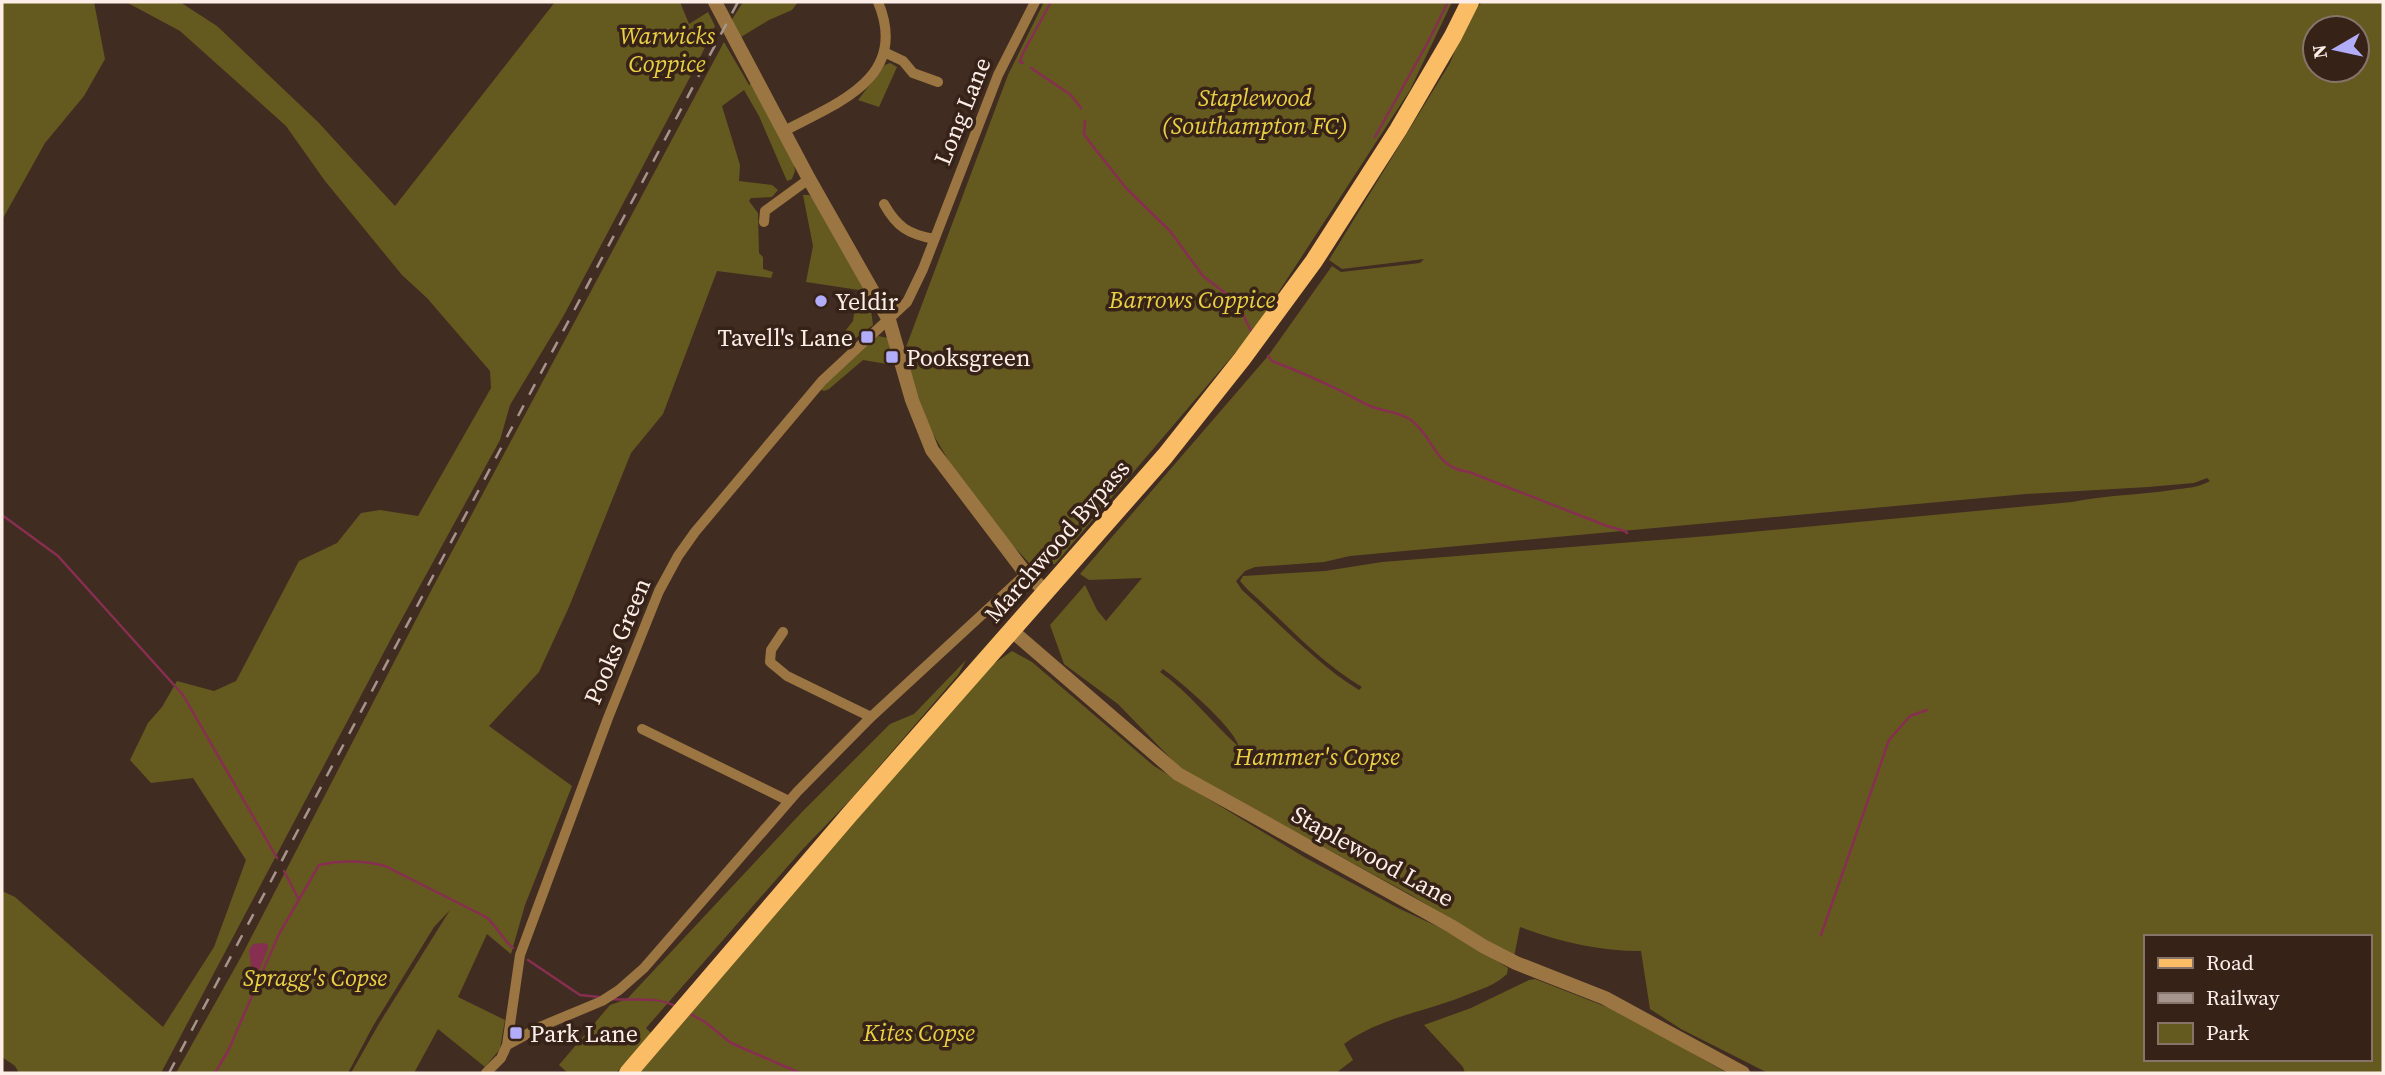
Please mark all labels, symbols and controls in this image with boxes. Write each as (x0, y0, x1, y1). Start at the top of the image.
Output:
north arrow (2301, 14, 2371, 84)
park label: Warwicks Coppice (619, 19, 715, 80)
text: N (2305, 43, 2333, 61)
street label: Long Lane (925, 52, 999, 170)
park label: Staplewood (Southampton FC) (1162, 81, 1348, 142)
park label: Barrows Coppice (1108, 283, 1275, 316)
place label: Yeldir (835, 285, 898, 318)
marker: Yeldir (813, 293, 829, 309)
place label: Tavell's Lane (717, 321, 853, 354)
marker: Tavell's Lane (859, 329, 875, 345)
place label: Pooksgreen (906, 341, 1030, 374)
marker: Pooksgreen (884, 349, 900, 365)
street label: Marchwood Bypass (977, 452, 1137, 630)
street label: Pooks Green (576, 573, 658, 709)
park label: Hammer's Copse (1233, 740, 1400, 773)
street label: Staplewood Lane (1286, 798, 1460, 914)
legend (2144, 935, 2371, 1061)
text: Road (2206, 948, 2254, 977)
park label: Spragg's Copse (243, 961, 387, 994)
text: Railway (2206, 983, 2280, 1012)
park label: Kites Copse (862, 1016, 975, 1049)
place label: Park Lane (530, 1017, 638, 1050)
text: Park (2206, 1018, 2250, 1047)
marker: Park Lane (508, 1025, 524, 1041)

